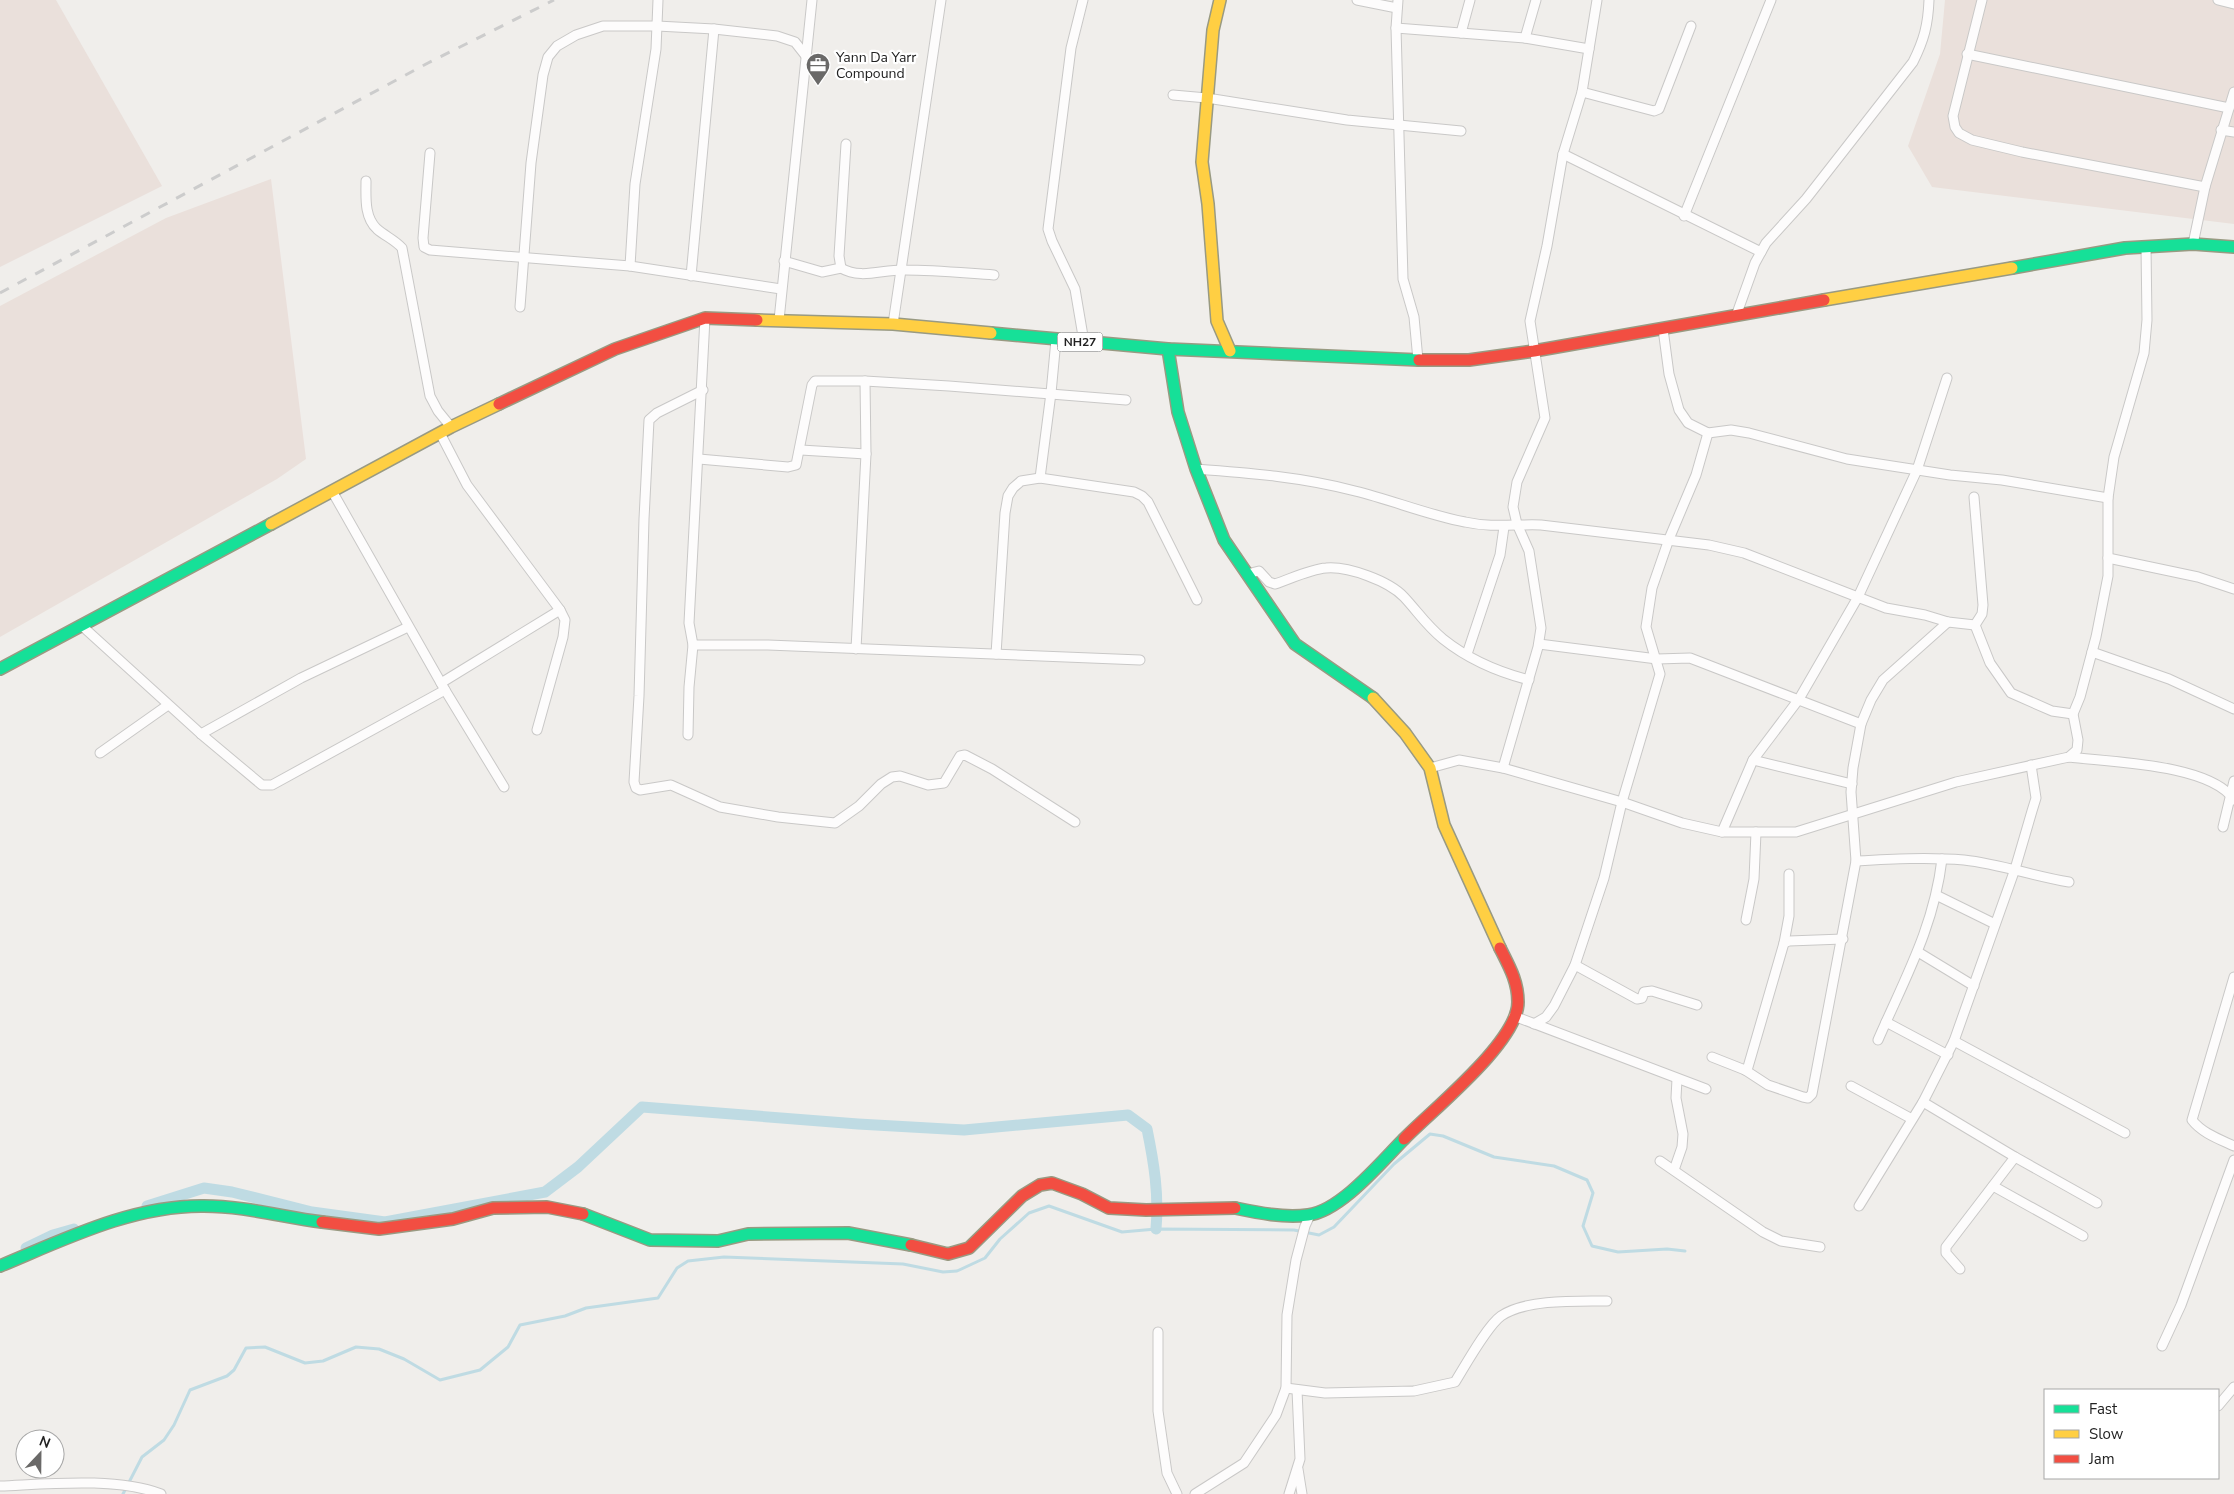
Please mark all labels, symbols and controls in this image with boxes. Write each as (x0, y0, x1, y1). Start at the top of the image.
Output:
place label: Yann Da Yarr Compound (835, 48, 916, 83)
office icon: Yann Da Yarr Compound (805, 52, 831, 86)
road number: NH27 (1058, 332, 1102, 352)
legend (2044, 1389, 2219, 1479)
text: Fast (2089, 1399, 2118, 1419)
text: Slow (2089, 1424, 2124, 1444)
north arrow (15, 1429, 65, 1479)
text: N (36, 1432, 53, 1453)
text: Jam (2088, 1449, 2115, 1469)

